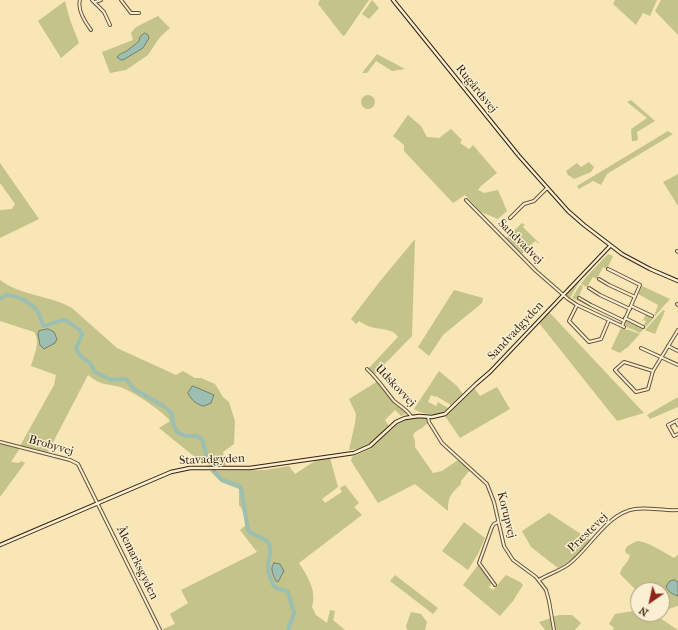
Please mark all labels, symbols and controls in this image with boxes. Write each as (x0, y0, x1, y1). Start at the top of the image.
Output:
street label: Rugårdsvej (452, 62, 500, 116)
street label: Sandvadvej (494, 216, 546, 268)
street label: Sandvadgyden (485, 299, 547, 363)
street label: Udskovvej (372, 362, 418, 410)
street label: Brobyvej (27, 433, 75, 459)
street label: Stavadgyden (179, 452, 245, 468)
street label: Korupvej (493, 490, 519, 540)
street label: Præstevej (565, 510, 611, 556)
street label: Ålemarksgyden (113, 524, 161, 602)
north arrow (630, 582, 670, 622)
text: N (636, 604, 651, 619)

